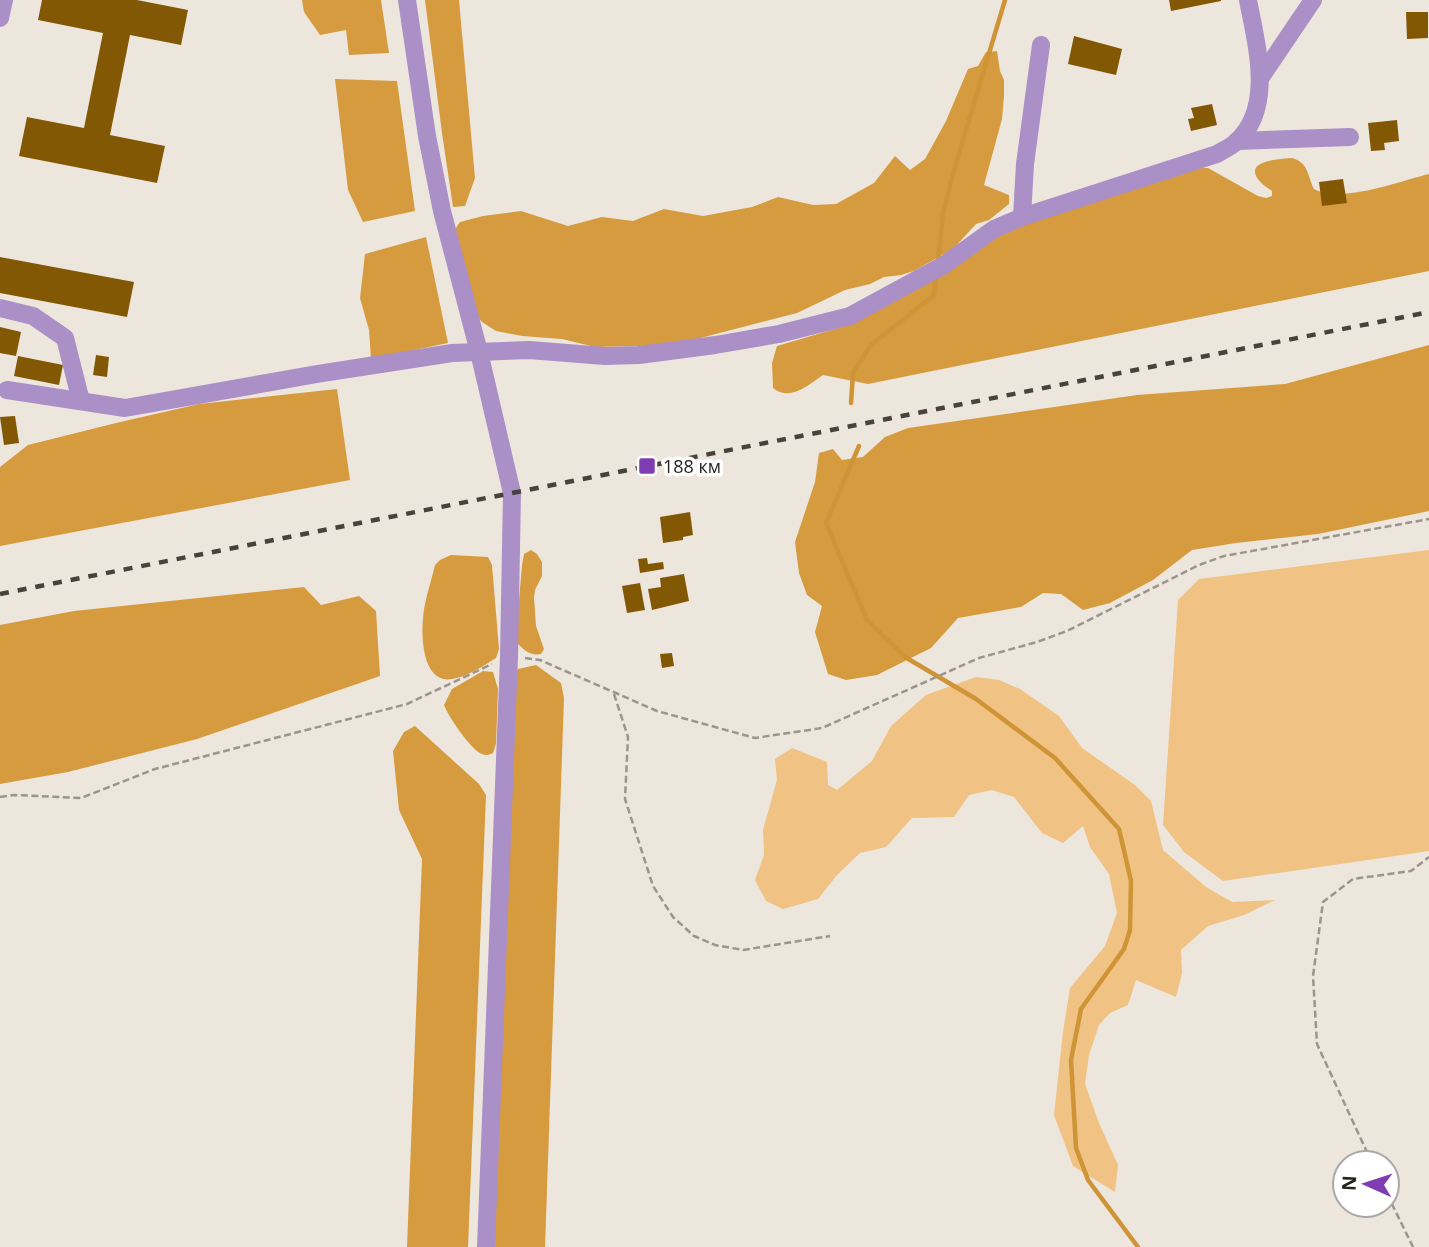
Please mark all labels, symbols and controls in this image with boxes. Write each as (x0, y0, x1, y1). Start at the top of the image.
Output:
place label: 188 км (663, 454, 721, 478)
marker: 188 км (637, 456, 657, 476)
north arrow (1331, 1149, 1401, 1219)
text: N (1336, 1175, 1362, 1192)

